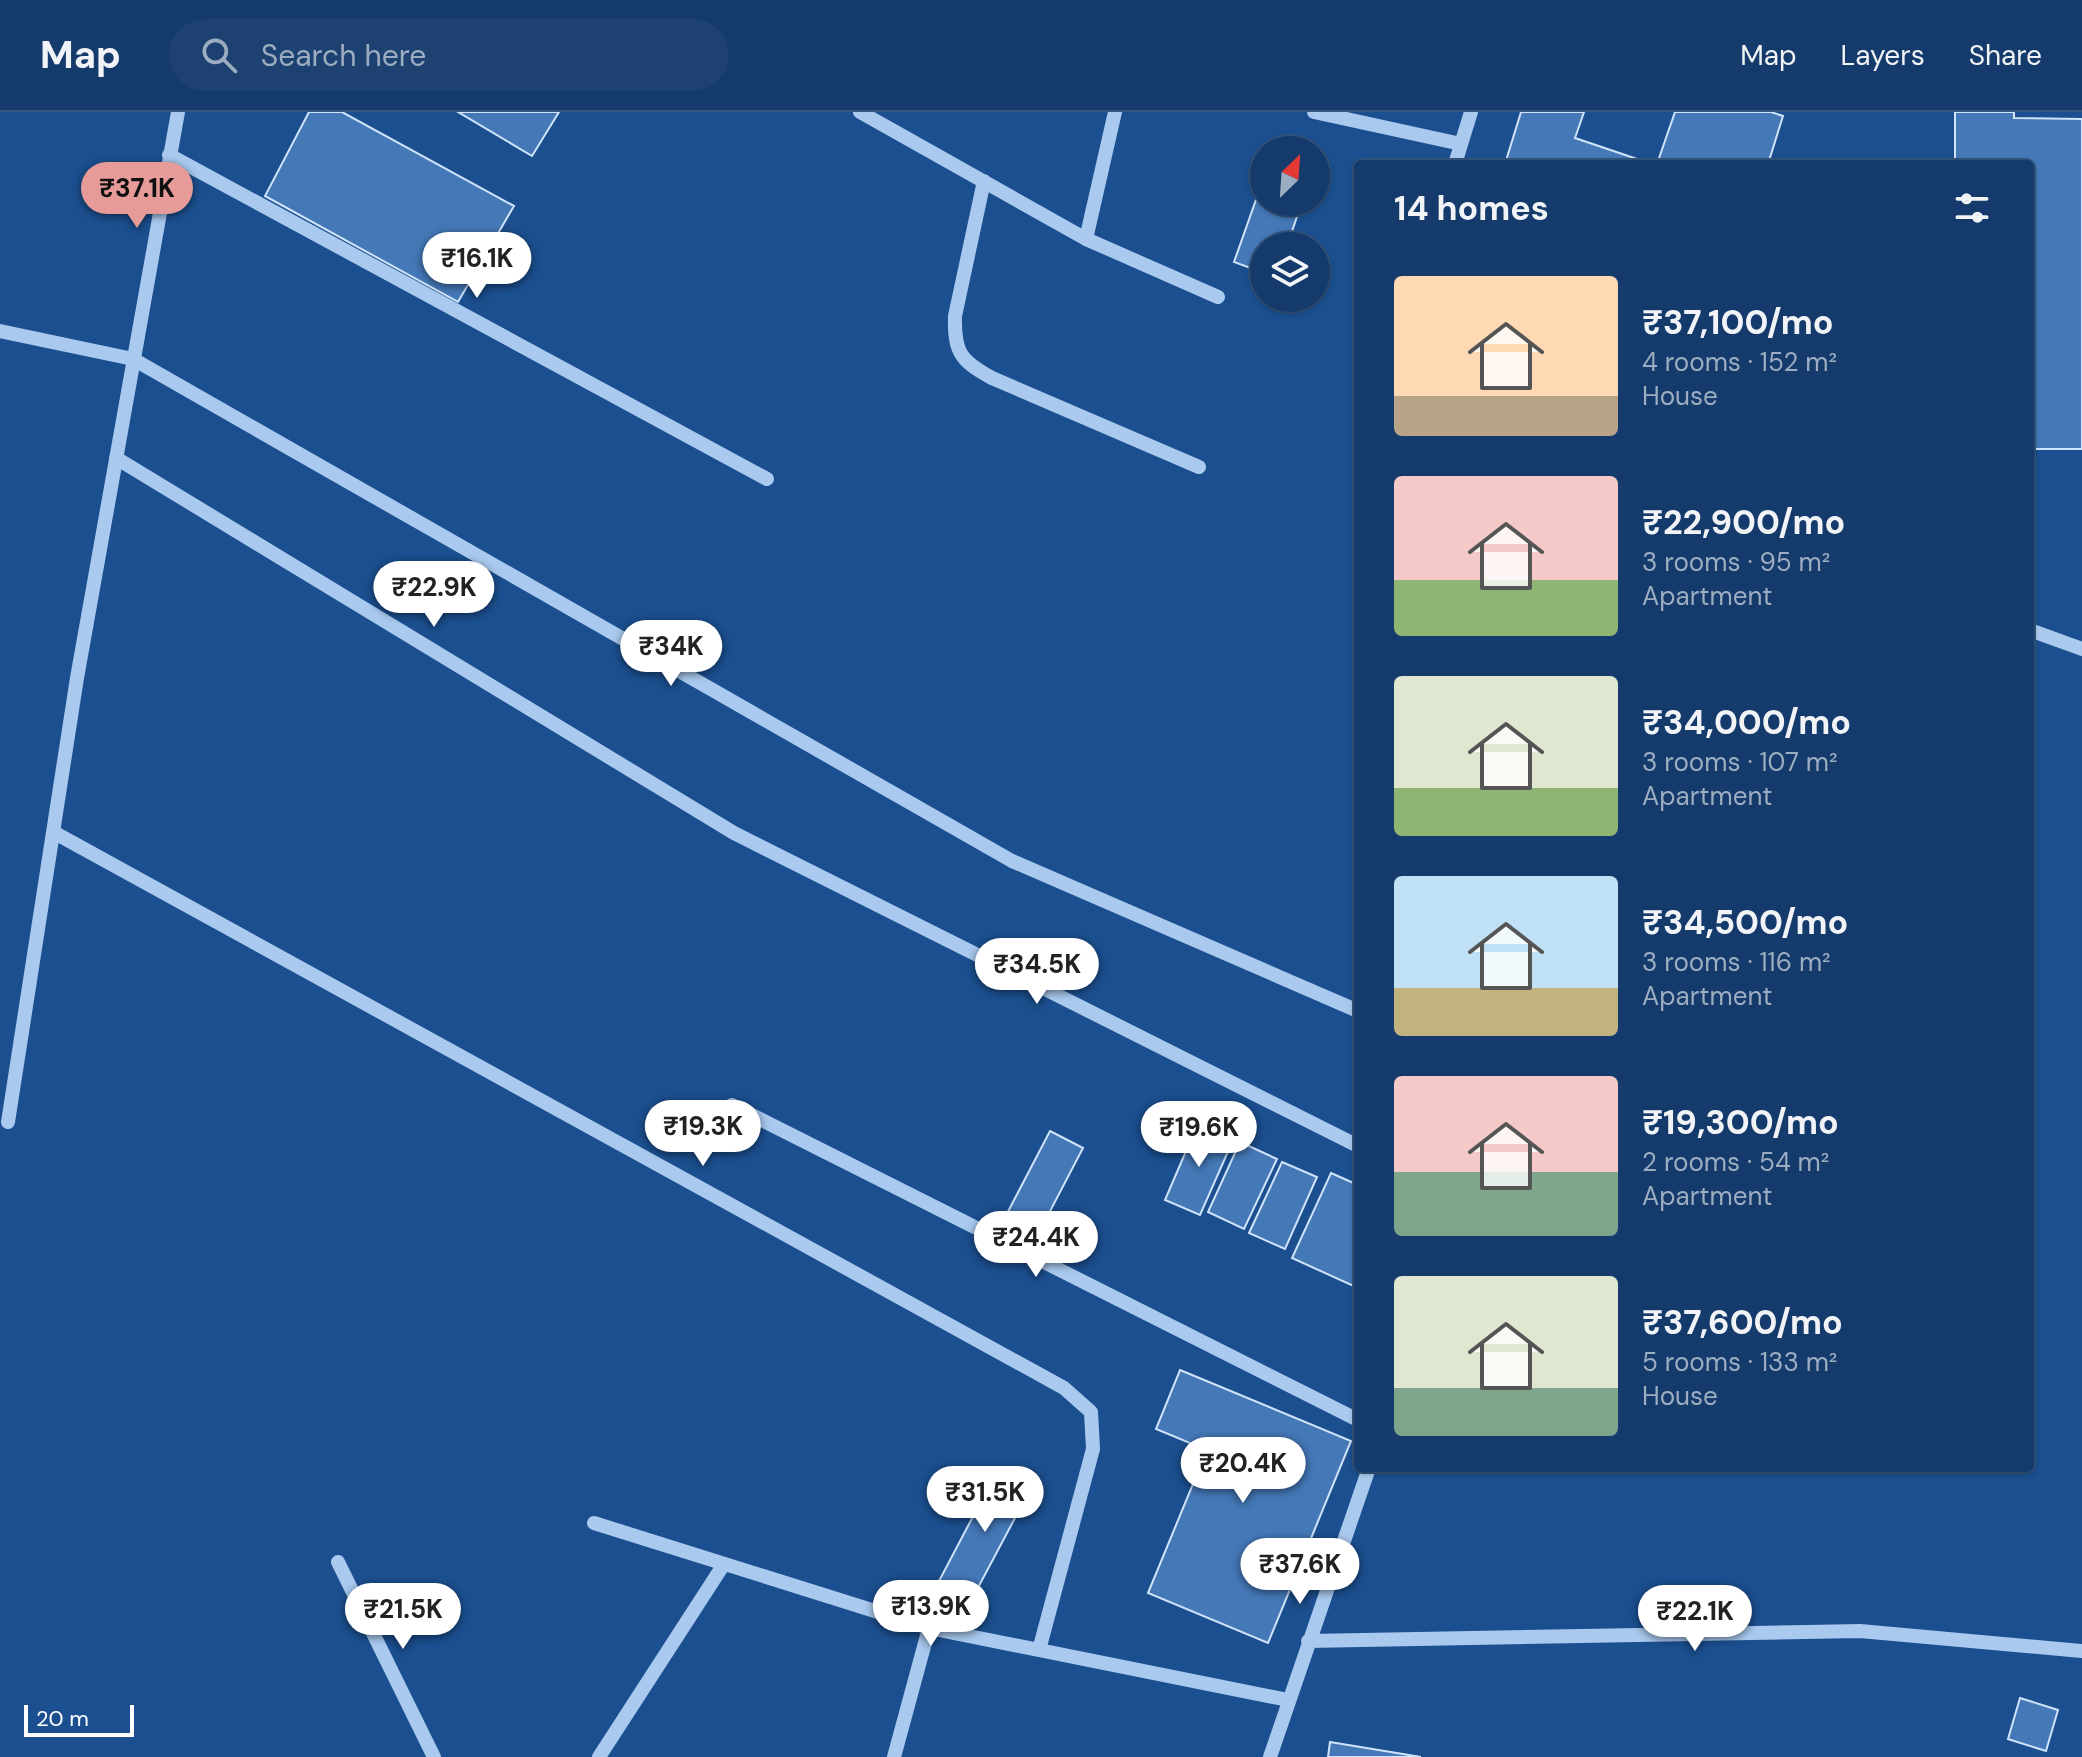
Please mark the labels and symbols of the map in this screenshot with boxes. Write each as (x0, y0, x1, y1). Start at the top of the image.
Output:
north arrow (1250, 136, 1330, 216)
pin: ₹37.1K (72, 162, 202, 230)
pin: ₹16.1K (412, 232, 542, 300)
pin: ₹22.9K (369, 561, 499, 629)
pin: ₹34K (624, 620, 718, 688)
pin: ₹34.5K (972, 938, 1102, 1006)
pin: ₹19.3K (638, 1100, 768, 1168)
pin: ₹19.6K (1134, 1101, 1264, 1169)
pin: ₹24.4K (971, 1211, 1101, 1279)
pin: ₹20.4K (1178, 1437, 1308, 1505)
pin: ₹31.5K (920, 1466, 1050, 1534)
pin: ₹37.6K (1235, 1538, 1365, 1606)
pin: ₹13.9K (866, 1580, 996, 1648)
pin: ₹21.5K (338, 1583, 468, 1651)
pin: ₹22.1K (1630, 1585, 1760, 1653)
scale bar (24, 1701, 134, 1737)

